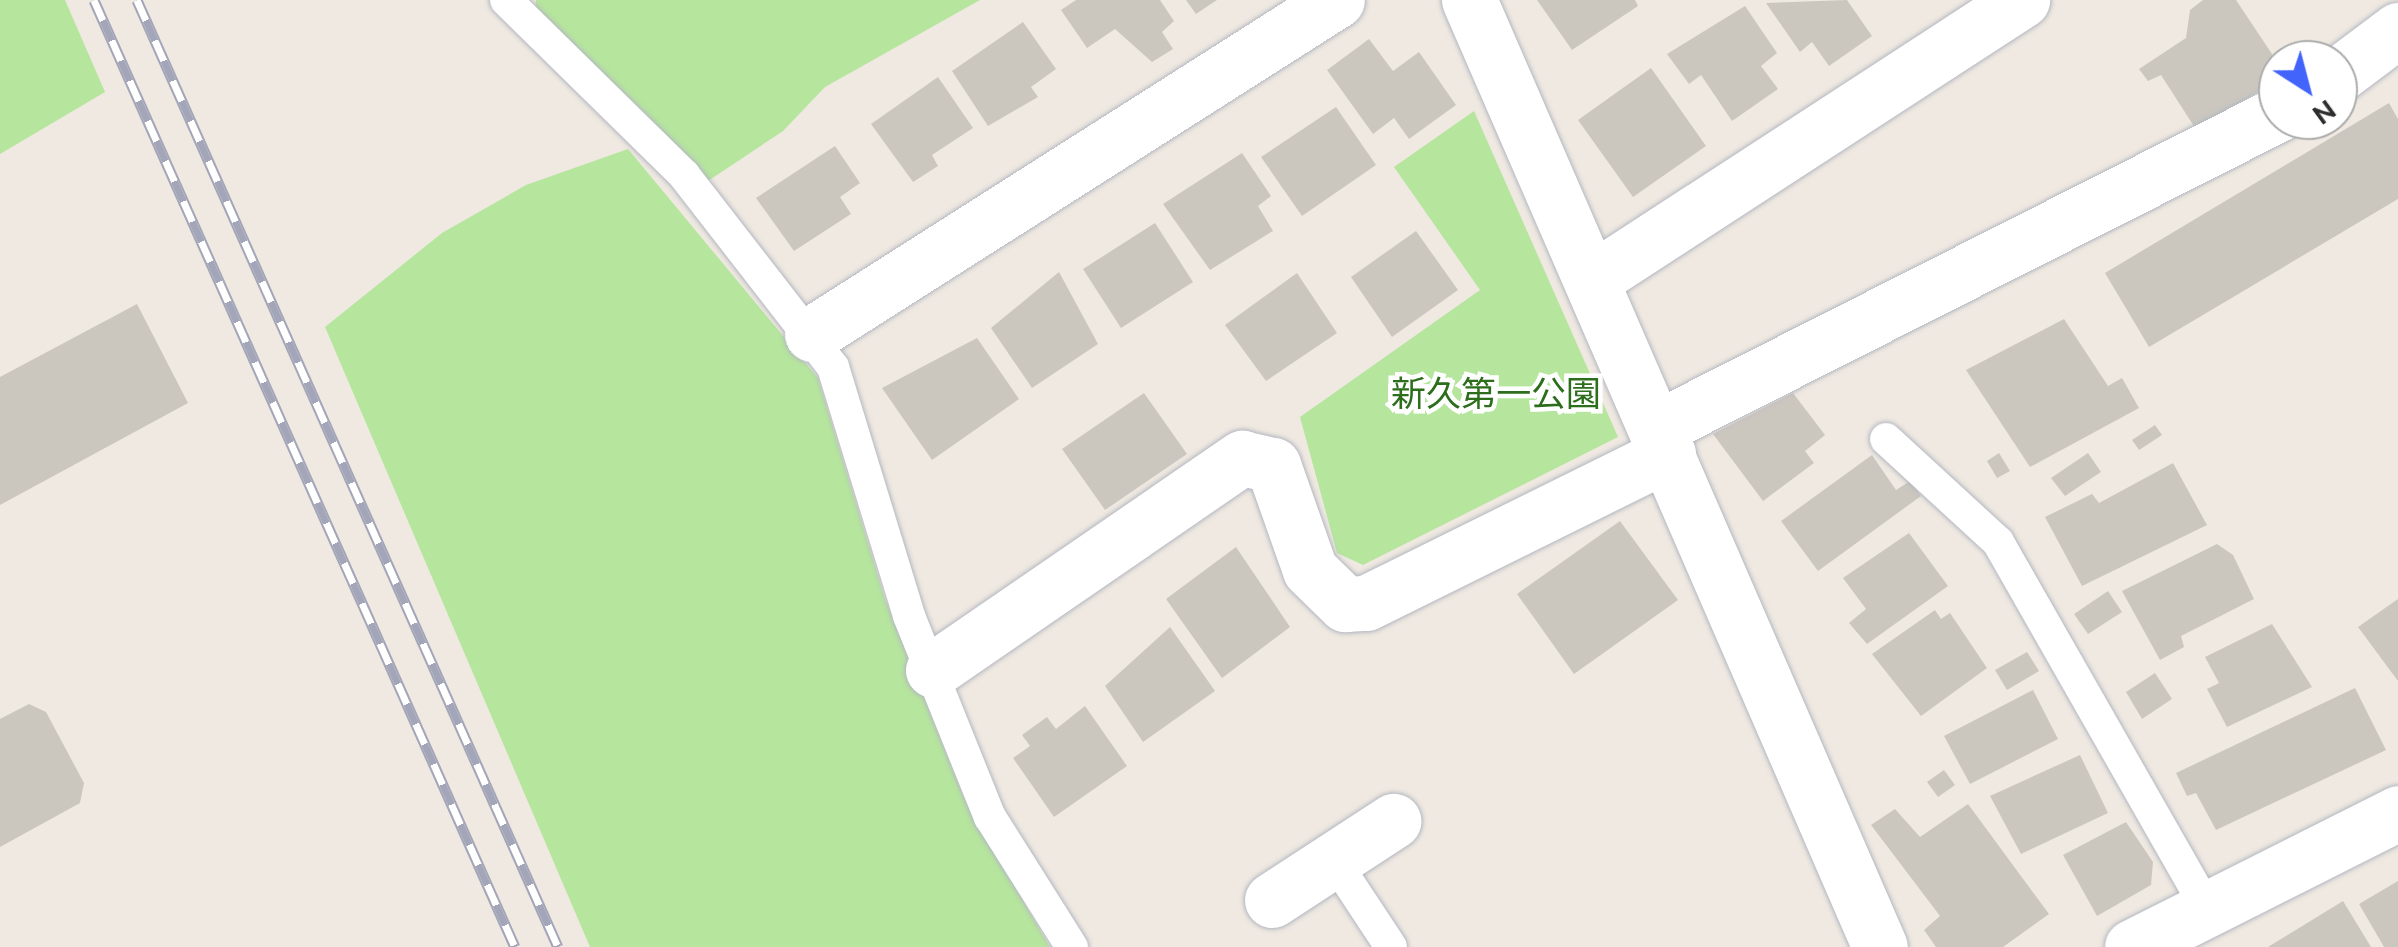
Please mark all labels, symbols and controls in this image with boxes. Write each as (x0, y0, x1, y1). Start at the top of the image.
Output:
north arrow (2258, 40, 2358, 140)
text: N (2307, 94, 2342, 132)
park label: 新久第一公園 (1391, 372, 1601, 414)

